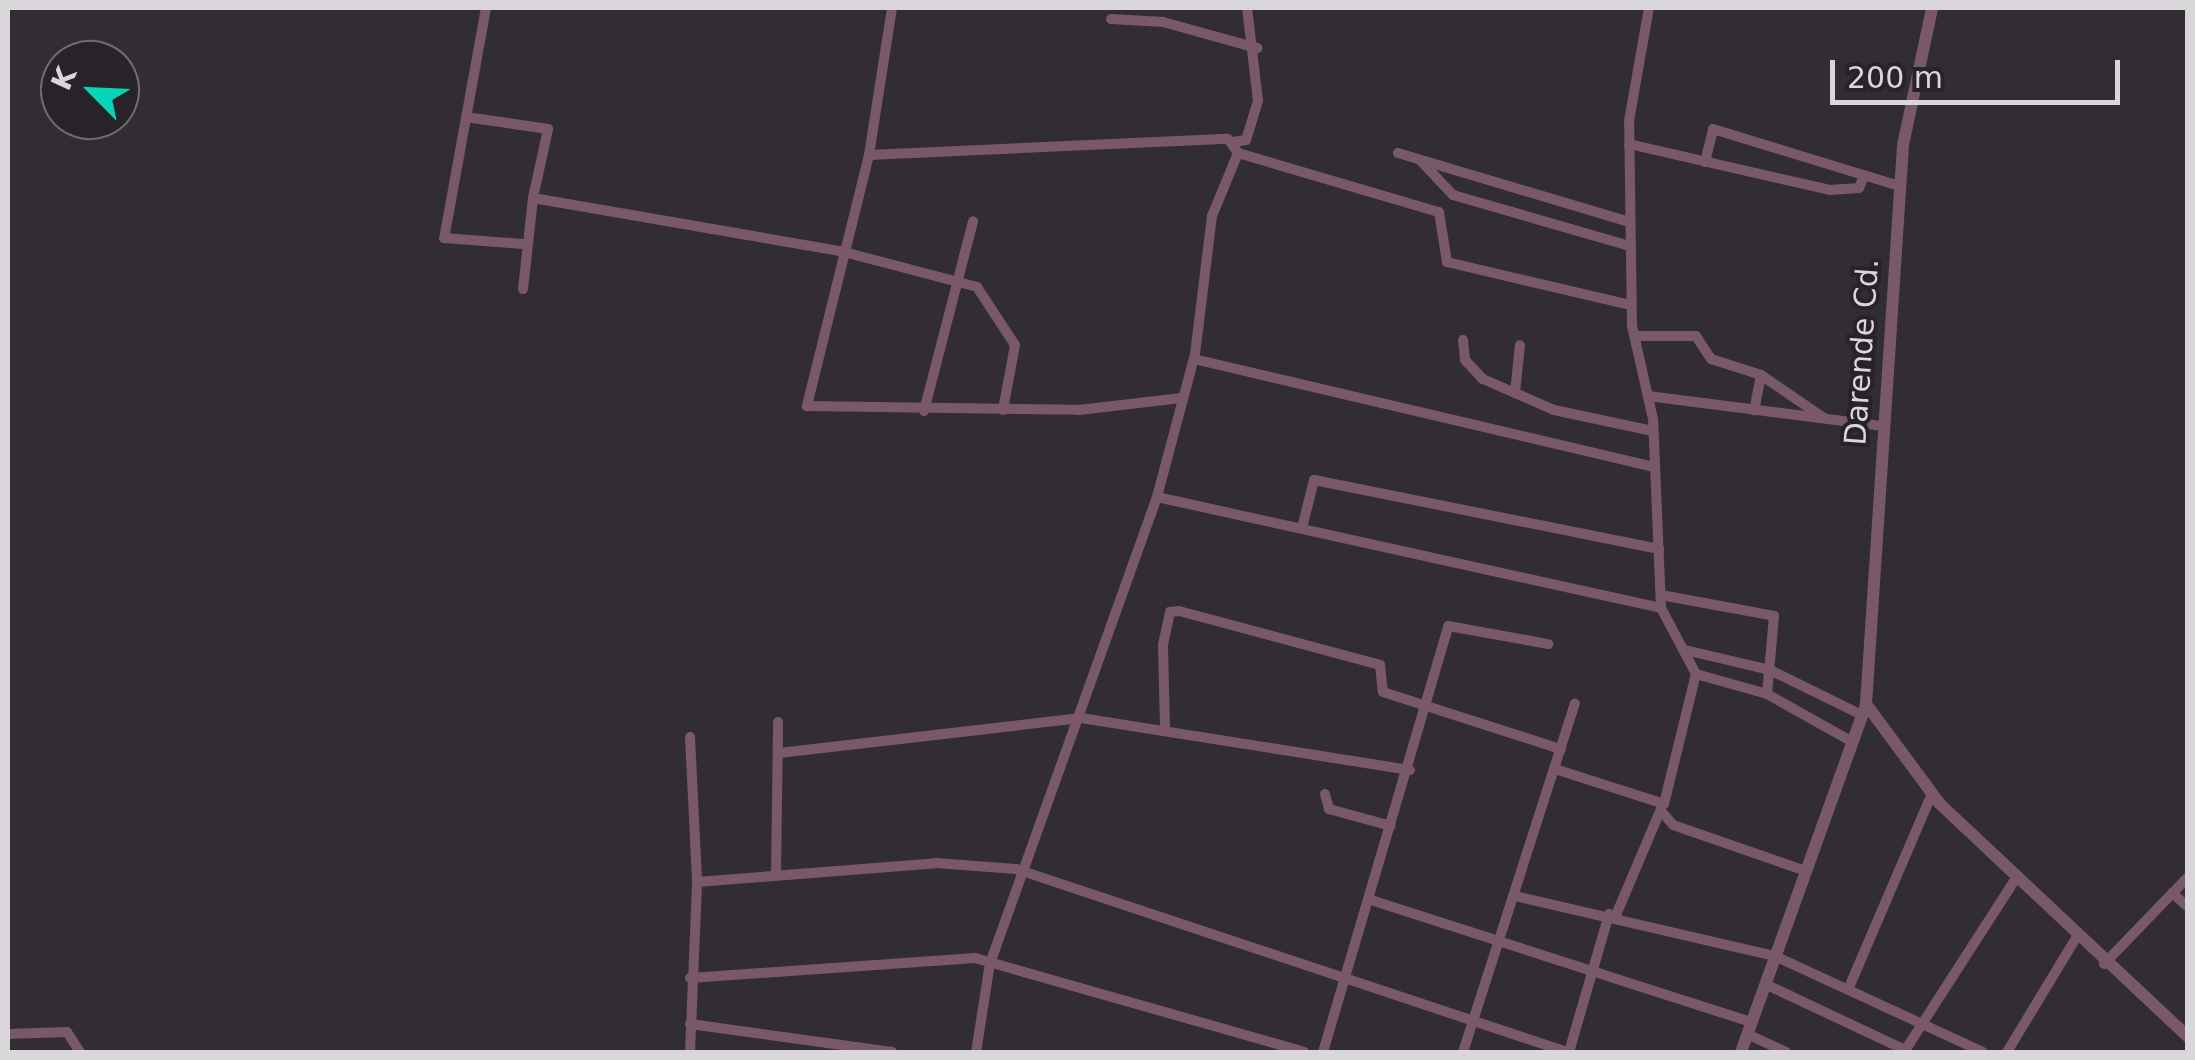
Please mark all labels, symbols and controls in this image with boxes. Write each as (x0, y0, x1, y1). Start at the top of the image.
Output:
north arrow (40, 40, 140, 140)
scale bar (1835, 40, 2125, 102)
text: 200 m (1847, 60, 1943, 95)
text: K (44, 62, 83, 95)
street label: Darende Cd. (1838, 257, 1886, 447)

